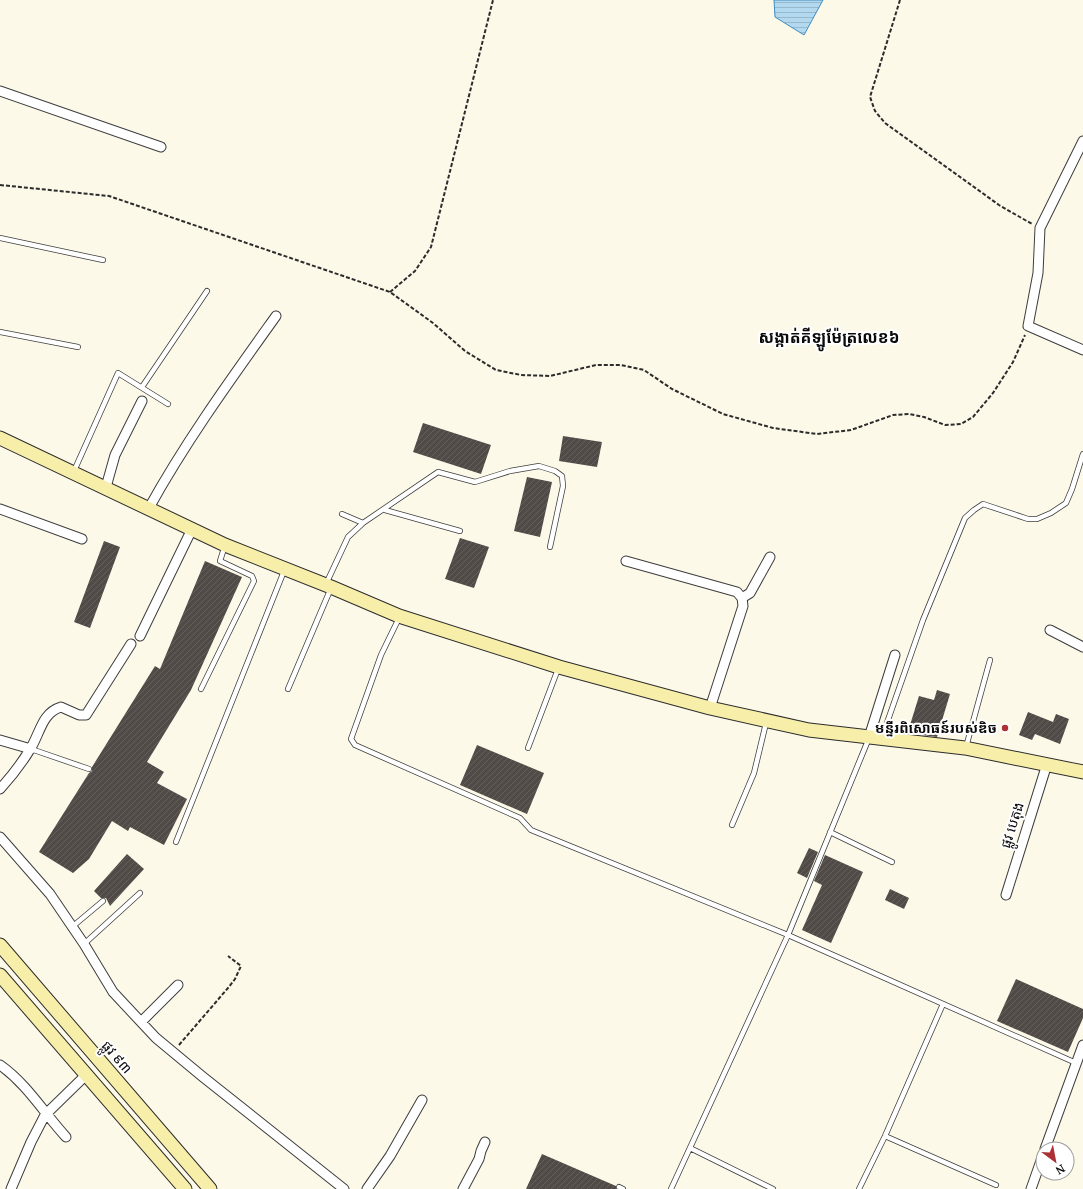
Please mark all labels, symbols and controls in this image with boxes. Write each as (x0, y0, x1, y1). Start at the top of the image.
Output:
district label: សង្កាត់គីឡូម៉ែត្រលេខ៦ (758, 326, 900, 352)
place label: មន្ទីរពិសោធន៍របស់ឌិច (875, 718, 997, 737)
marker: មន្ទីរពិសោធន៍របស់ឌិច (1000, 723, 1010, 733)
street label: ផ្លូវ បេតុង (995, 799, 1031, 851)
street label: ផ្លូវ ៩៣ (95, 1036, 137, 1079)
north arrow (1035, 1141, 1075, 1181)
text: N (1052, 1161, 1068, 1178)

